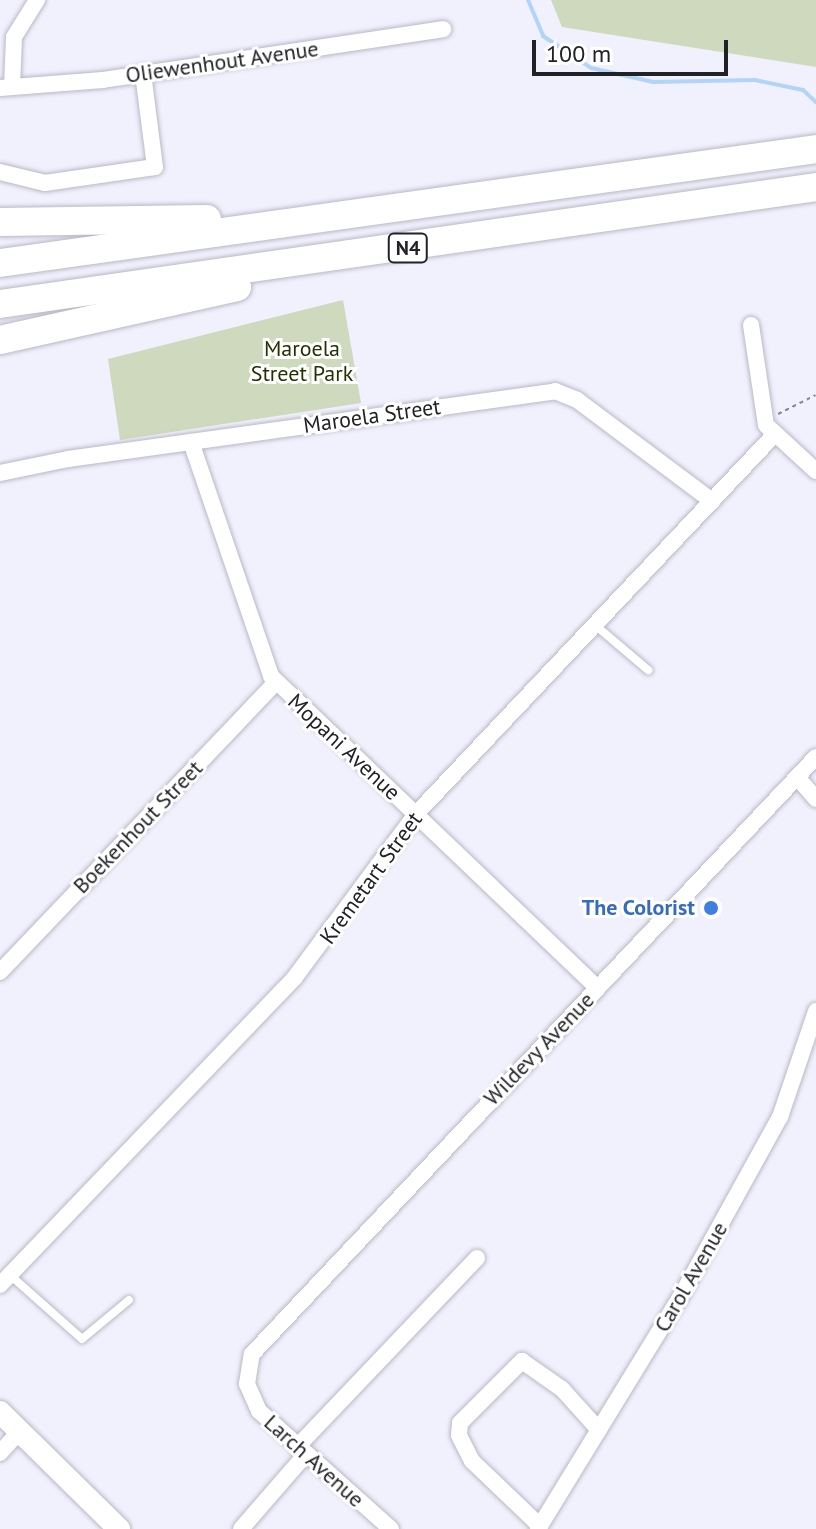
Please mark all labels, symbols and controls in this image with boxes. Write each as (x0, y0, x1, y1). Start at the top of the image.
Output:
scale bar (536, 24, 732, 74)
street label: Oliewenhout Avenue (124, 35, 320, 89)
text: 100 m (546, 38, 611, 69)
road number: N4 (386, 232, 430, 264)
park label: Maroela Street Park (251, 335, 353, 386)
street label: Maroela Street (302, 393, 442, 439)
street label: Mopani Avenue (282, 688, 406, 806)
street label: Boekenhout Street (68, 755, 208, 899)
street label: Kremetart Street (314, 807, 428, 949)
place label: The Colorist (582, 895, 695, 921)
marker: The Colorist (702, 899, 720, 917)
street label: Wildevy Avenue (478, 986, 600, 1112)
street label: Carol Avenue (649, 1217, 733, 1337)
street label: Larch Avenue (258, 1409, 370, 1513)

